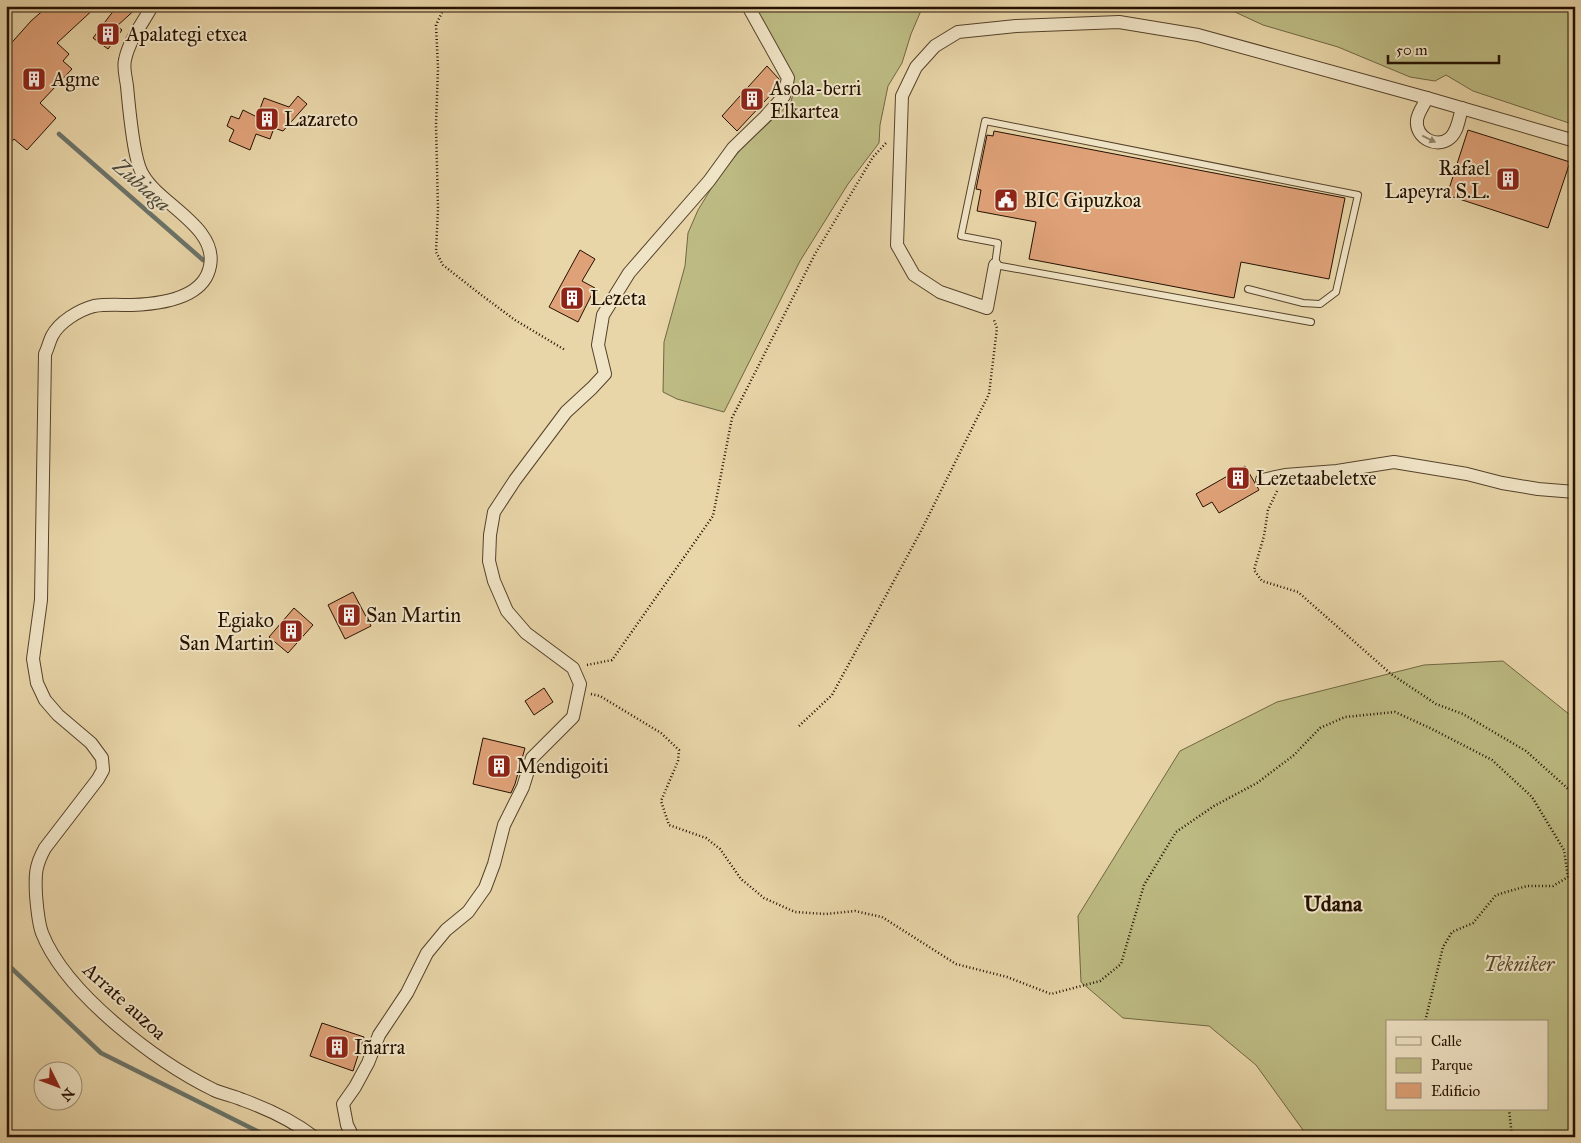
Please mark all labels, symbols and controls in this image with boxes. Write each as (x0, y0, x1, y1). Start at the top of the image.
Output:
building icon: Apalategi etxea (95, 21, 121, 47)
place label: Apalategi etxea (125, 22, 248, 47)
scale bar (1388, 32, 1500, 64)
text: 50 m (1396, 41, 1428, 59)
building icon: Agme (21, 66, 47, 92)
place label: Agme (51, 67, 100, 92)
place label: Asola-berri Elkartea (769, 76, 862, 123)
building icon: Asola-berri Elkartea (739, 86, 765, 112)
building icon: Lazareto (254, 106, 280, 132)
place label: Lazareto (284, 107, 358, 131)
one-way arrow (1422, 134, 1437, 143)
water label: Zubiaga (107, 152, 176, 217)
place label: Rafael Lapeyra S.L. (1384, 156, 1491, 203)
building icon: Rafael Lapeyra S.L. (1495, 166, 1521, 192)
public building icon: BIC Gipuzkoa (993, 187, 1019, 213)
place label: BIC Gipuzkoa (1024, 188, 1142, 212)
building icon: Lezeta (559, 285, 585, 311)
place label: Lezeta (590, 286, 647, 310)
building icon: Lezetaabeletxe (1225, 465, 1251, 491)
place label: Lezetaabeletxe (1256, 466, 1376, 490)
building icon: San Martin (336, 602, 362, 628)
place label: San Martin (366, 603, 461, 627)
place label: Egiako San Martin (179, 608, 274, 655)
building icon: Egiako San Martin (278, 618, 304, 644)
building icon: Mendigoiti (486, 753, 512, 779)
place label: Mendigoiti (516, 754, 609, 779)
district label: Udana (1304, 890, 1363, 917)
park label: Tekniker (1484, 952, 1556, 976)
street label: Arrate auzoa (78, 957, 172, 1045)
legend (1386, 1020, 1548, 1110)
text: Calle (1431, 1032, 1462, 1050)
building icon: Iñarra (324, 1034, 350, 1060)
place label: Iñarra (354, 1035, 406, 1059)
text: Parque (1431, 1056, 1473, 1075)
north arrow (32, 1060, 82, 1110)
text: Edificio (1431, 1082, 1480, 1100)
text: N (57, 1084, 78, 1105)

